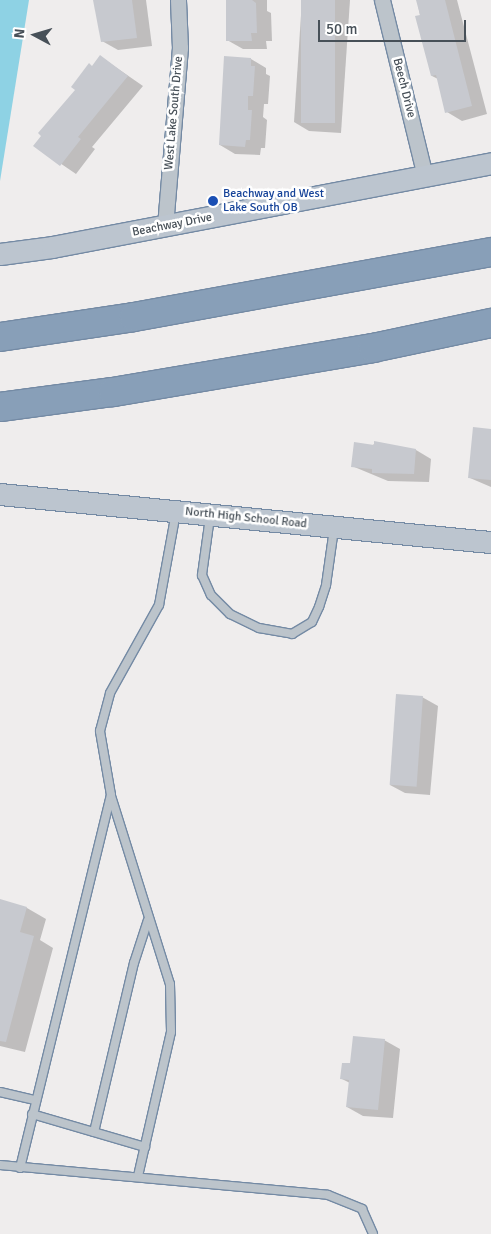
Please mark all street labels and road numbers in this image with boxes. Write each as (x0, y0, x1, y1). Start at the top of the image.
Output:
street label: West Lake South Drive (162, 56, 186, 170)
street label: Beech Drive (390, 57, 418, 119)
street label: Beachway Drive (131, 210, 213, 240)
street label: North High School Road (184, 504, 308, 532)

